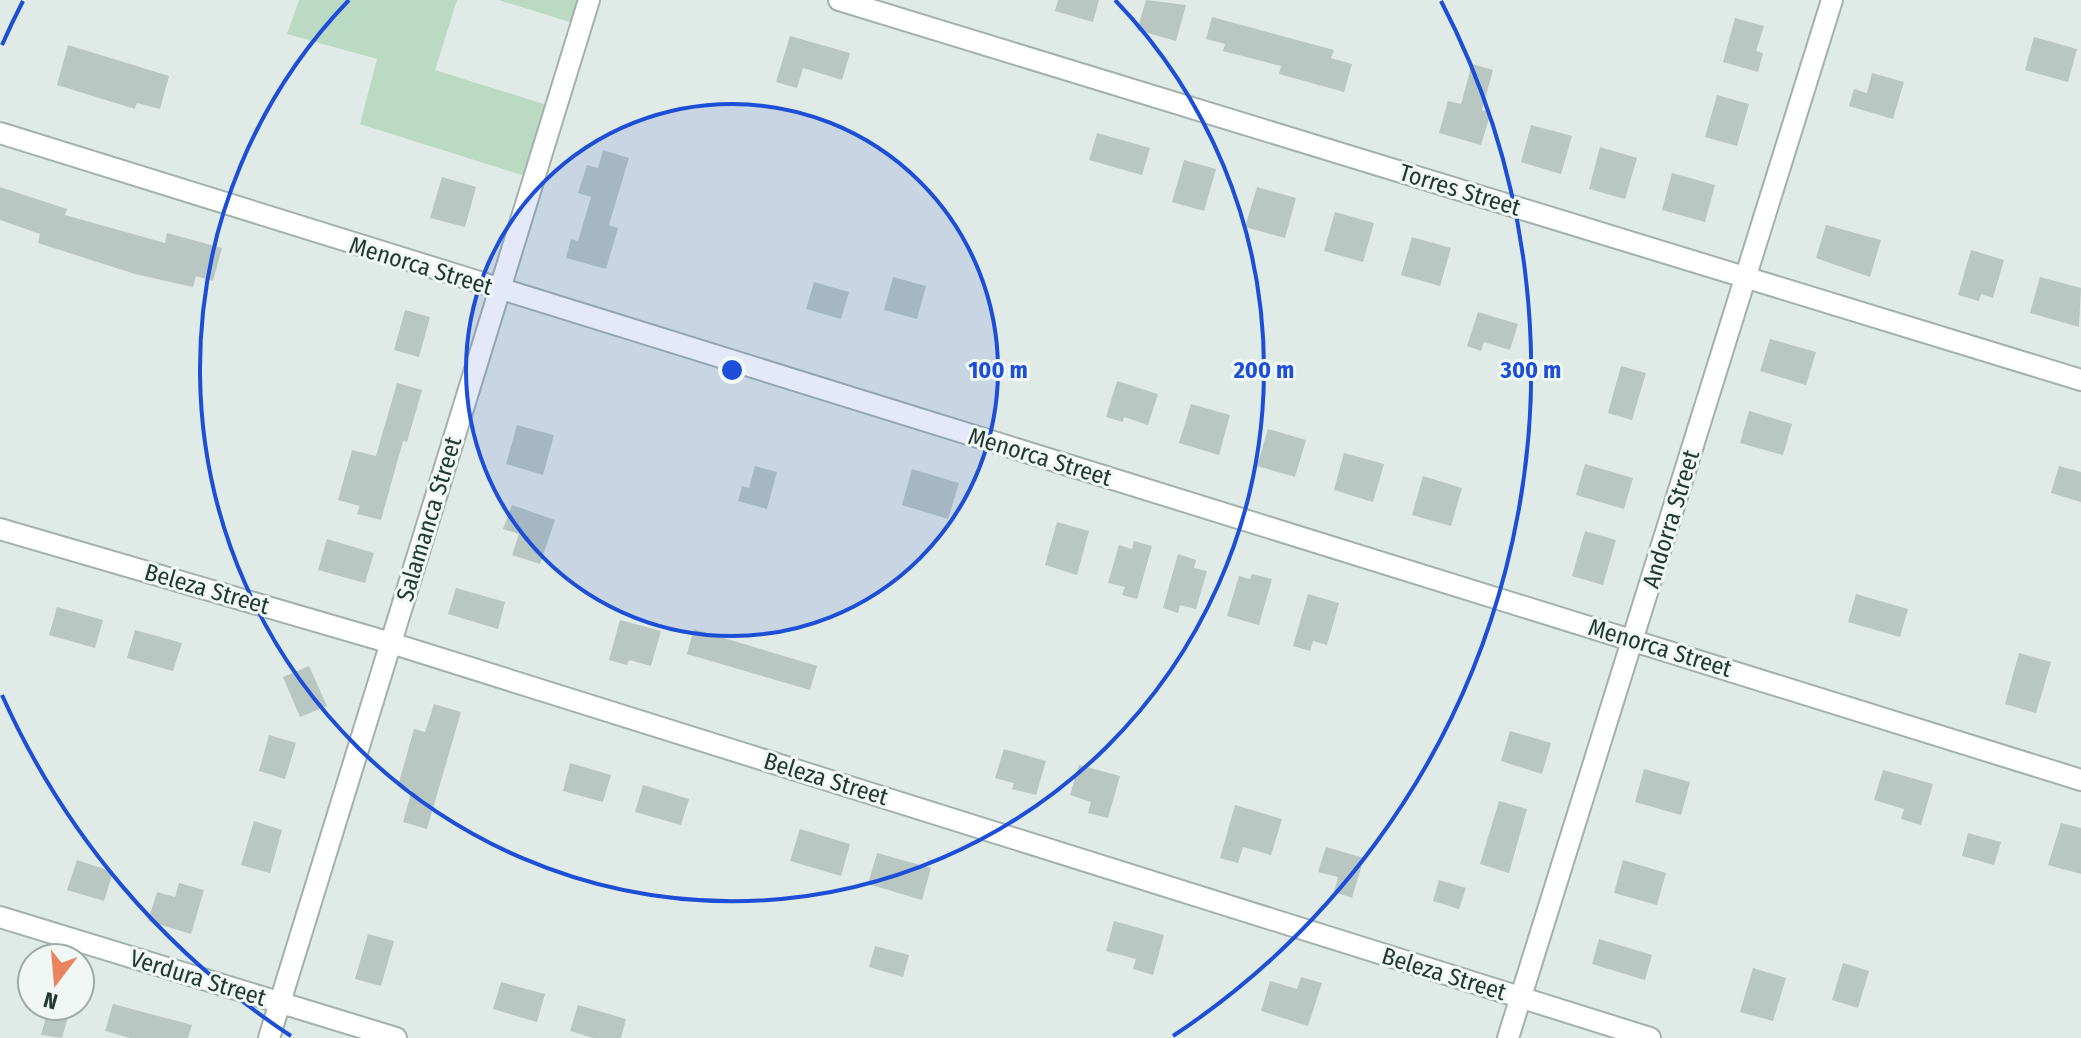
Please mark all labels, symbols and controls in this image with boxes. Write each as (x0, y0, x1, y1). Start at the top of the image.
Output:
street label: Torres Street (1396, 158, 1524, 222)
street label: Menorca Street (346, 231, 496, 301)
centre of rings (718, 356, 746, 384)
text: 100 m (968, 356, 1028, 384)
text: 200 m (1233, 356, 1294, 384)
text: 300 m (1500, 356, 1561, 384)
street label: Menorca Street (965, 422, 1115, 492)
street label: Salamanca Street (391, 433, 467, 605)
street label: Andorra Street (1637, 446, 1705, 592)
street label: Beleza Street (141, 558, 273, 620)
street label: Menorca Street (1585, 613, 1735, 683)
street label: Beleza Street (760, 747, 892, 811)
north arrow (16, 942, 96, 1022)
street label: Beleza Street (1378, 942, 1510, 1006)
street label: Verdura Street (127, 944, 269, 1012)
text: N (41, 986, 61, 1016)

